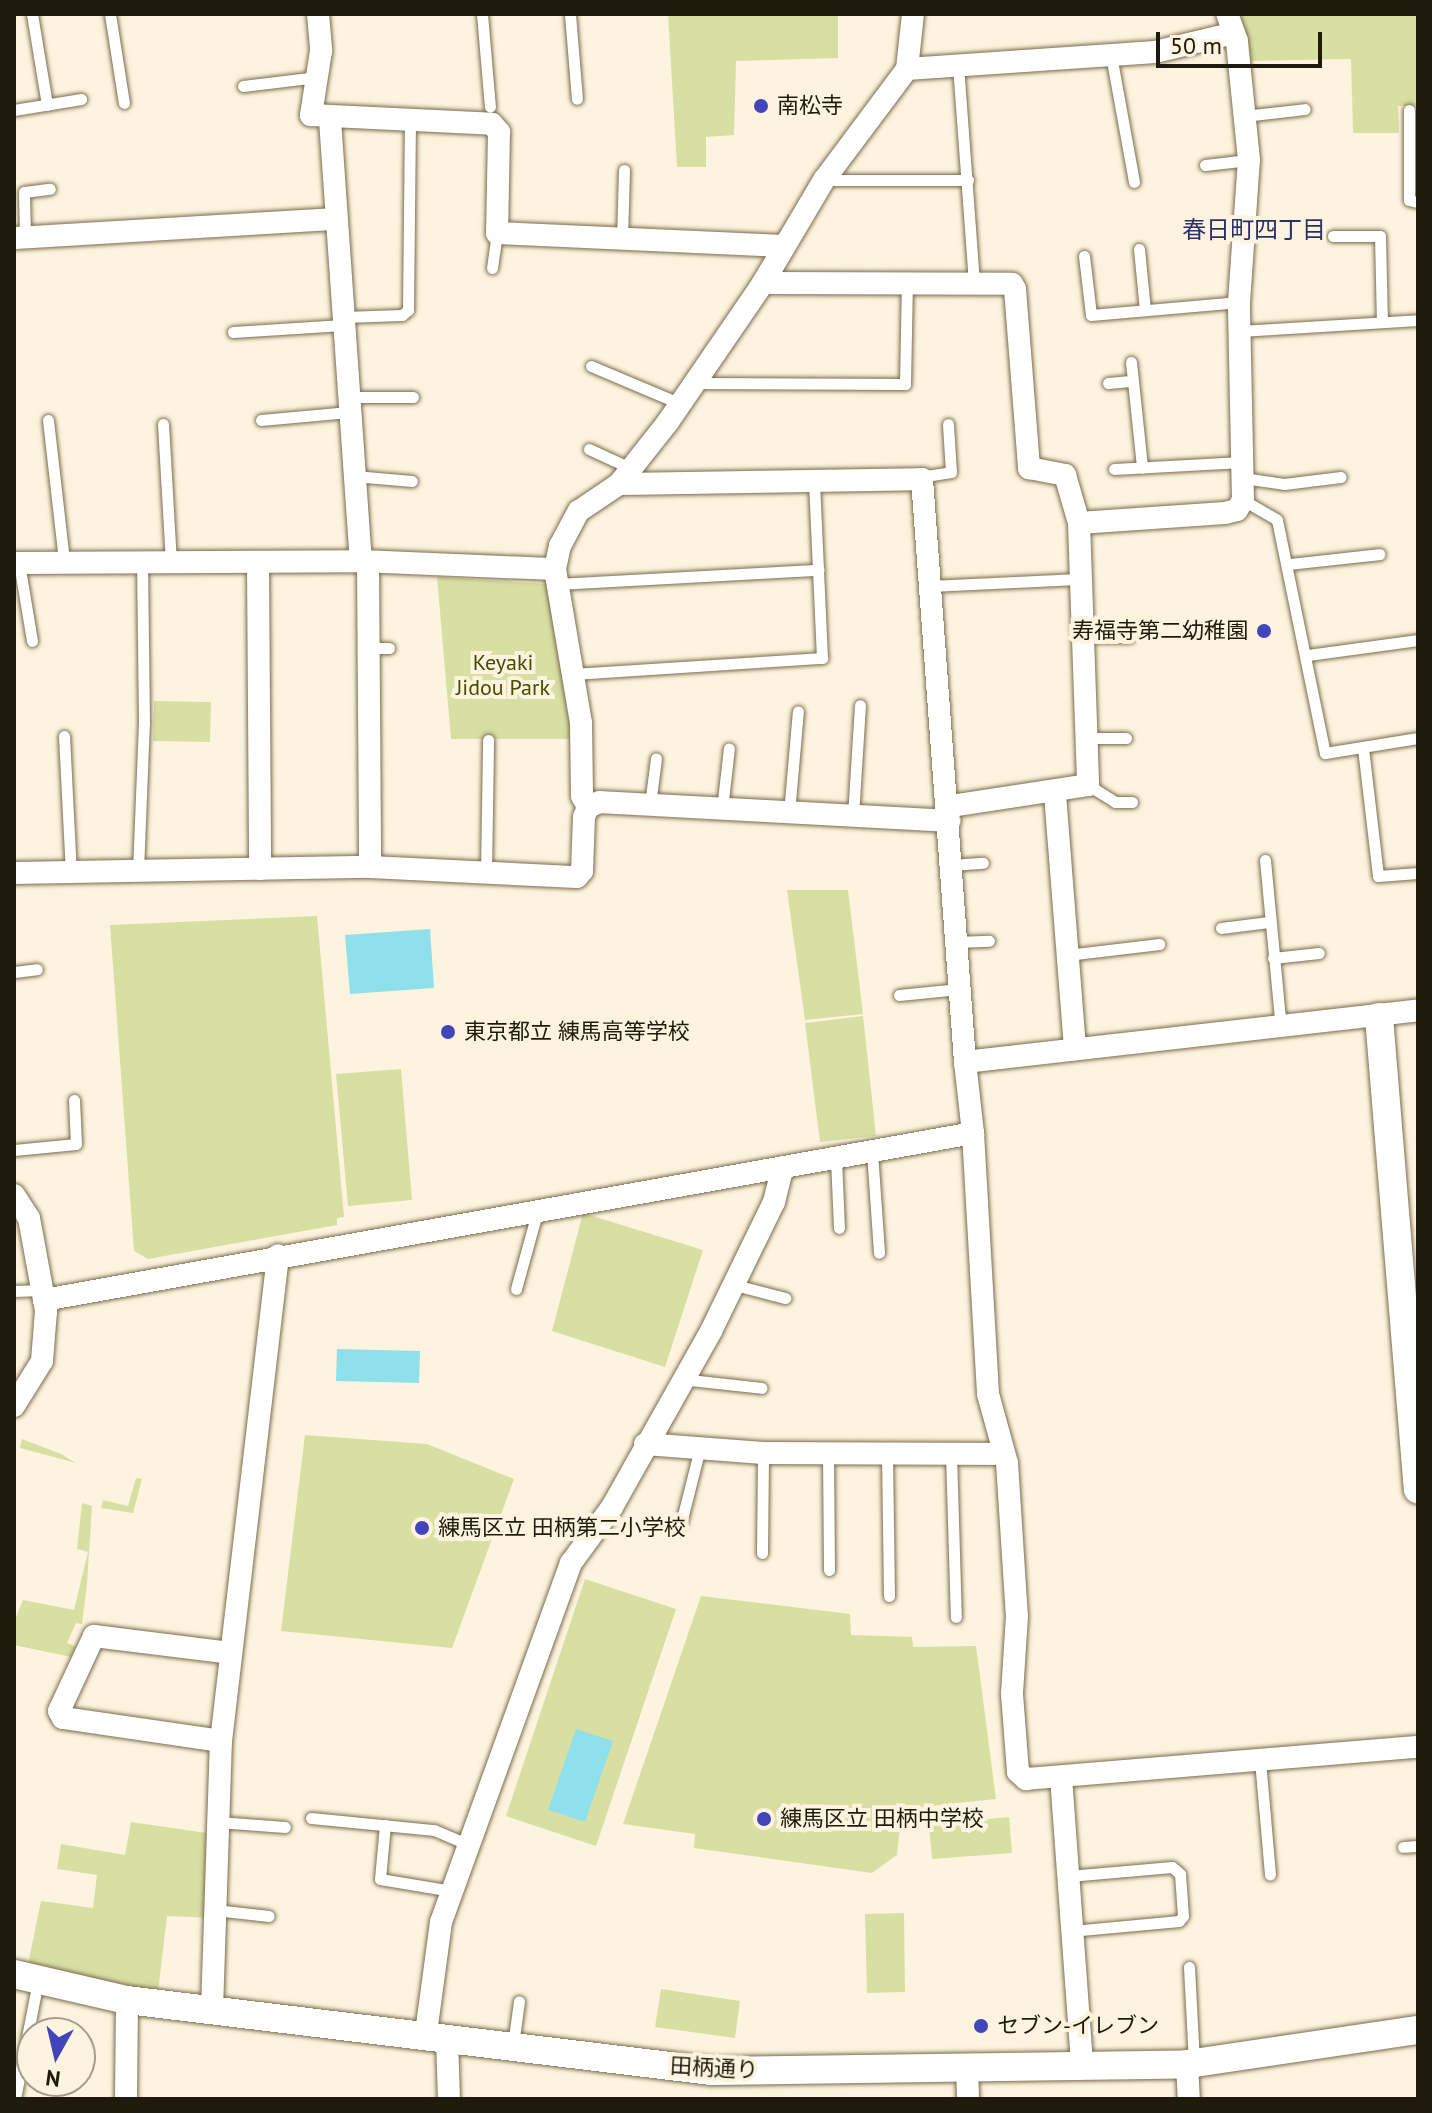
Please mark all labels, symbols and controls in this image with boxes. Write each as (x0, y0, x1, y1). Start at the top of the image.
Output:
scale bar (1160, 16, 1326, 66)
text: 50 m (1170, 30, 1222, 61)
place label: 南松寺 (777, 93, 843, 119)
marker: 南松寺 (752, 97, 770, 115)
district label: 春日町四丁目 (1182, 216, 1326, 244)
place label: 寿福寺第二幼稚園 (1072, 618, 1248, 644)
marker: 寿福寺第二幼稚園 (1255, 622, 1273, 640)
park label: Keyaki Jidou Park (456, 649, 550, 700)
place label: 東京都立 練馬高等学校 (464, 1019, 690, 1045)
marker: 東京都立 練馬高等学校 (439, 1023, 457, 1041)
place label: 練馬区立 田柄第二小学校 (438, 1515, 686, 1541)
marker: 練馬区立 田柄第二小学校 (413, 1519, 431, 1537)
place label: 練馬区立 田柄中学校 (780, 1806, 984, 1832)
marker: 練馬区立 田柄中学校 (755, 1810, 773, 1828)
place label: セブン-イレブン (997, 2013, 1159, 2039)
north arrow (16, 2017, 96, 2097)
marker: セブン-イレブン (972, 2017, 990, 2035)
street label: 田柄通り (669, 2053, 759, 2083)
text: N (44, 2064, 62, 2094)

